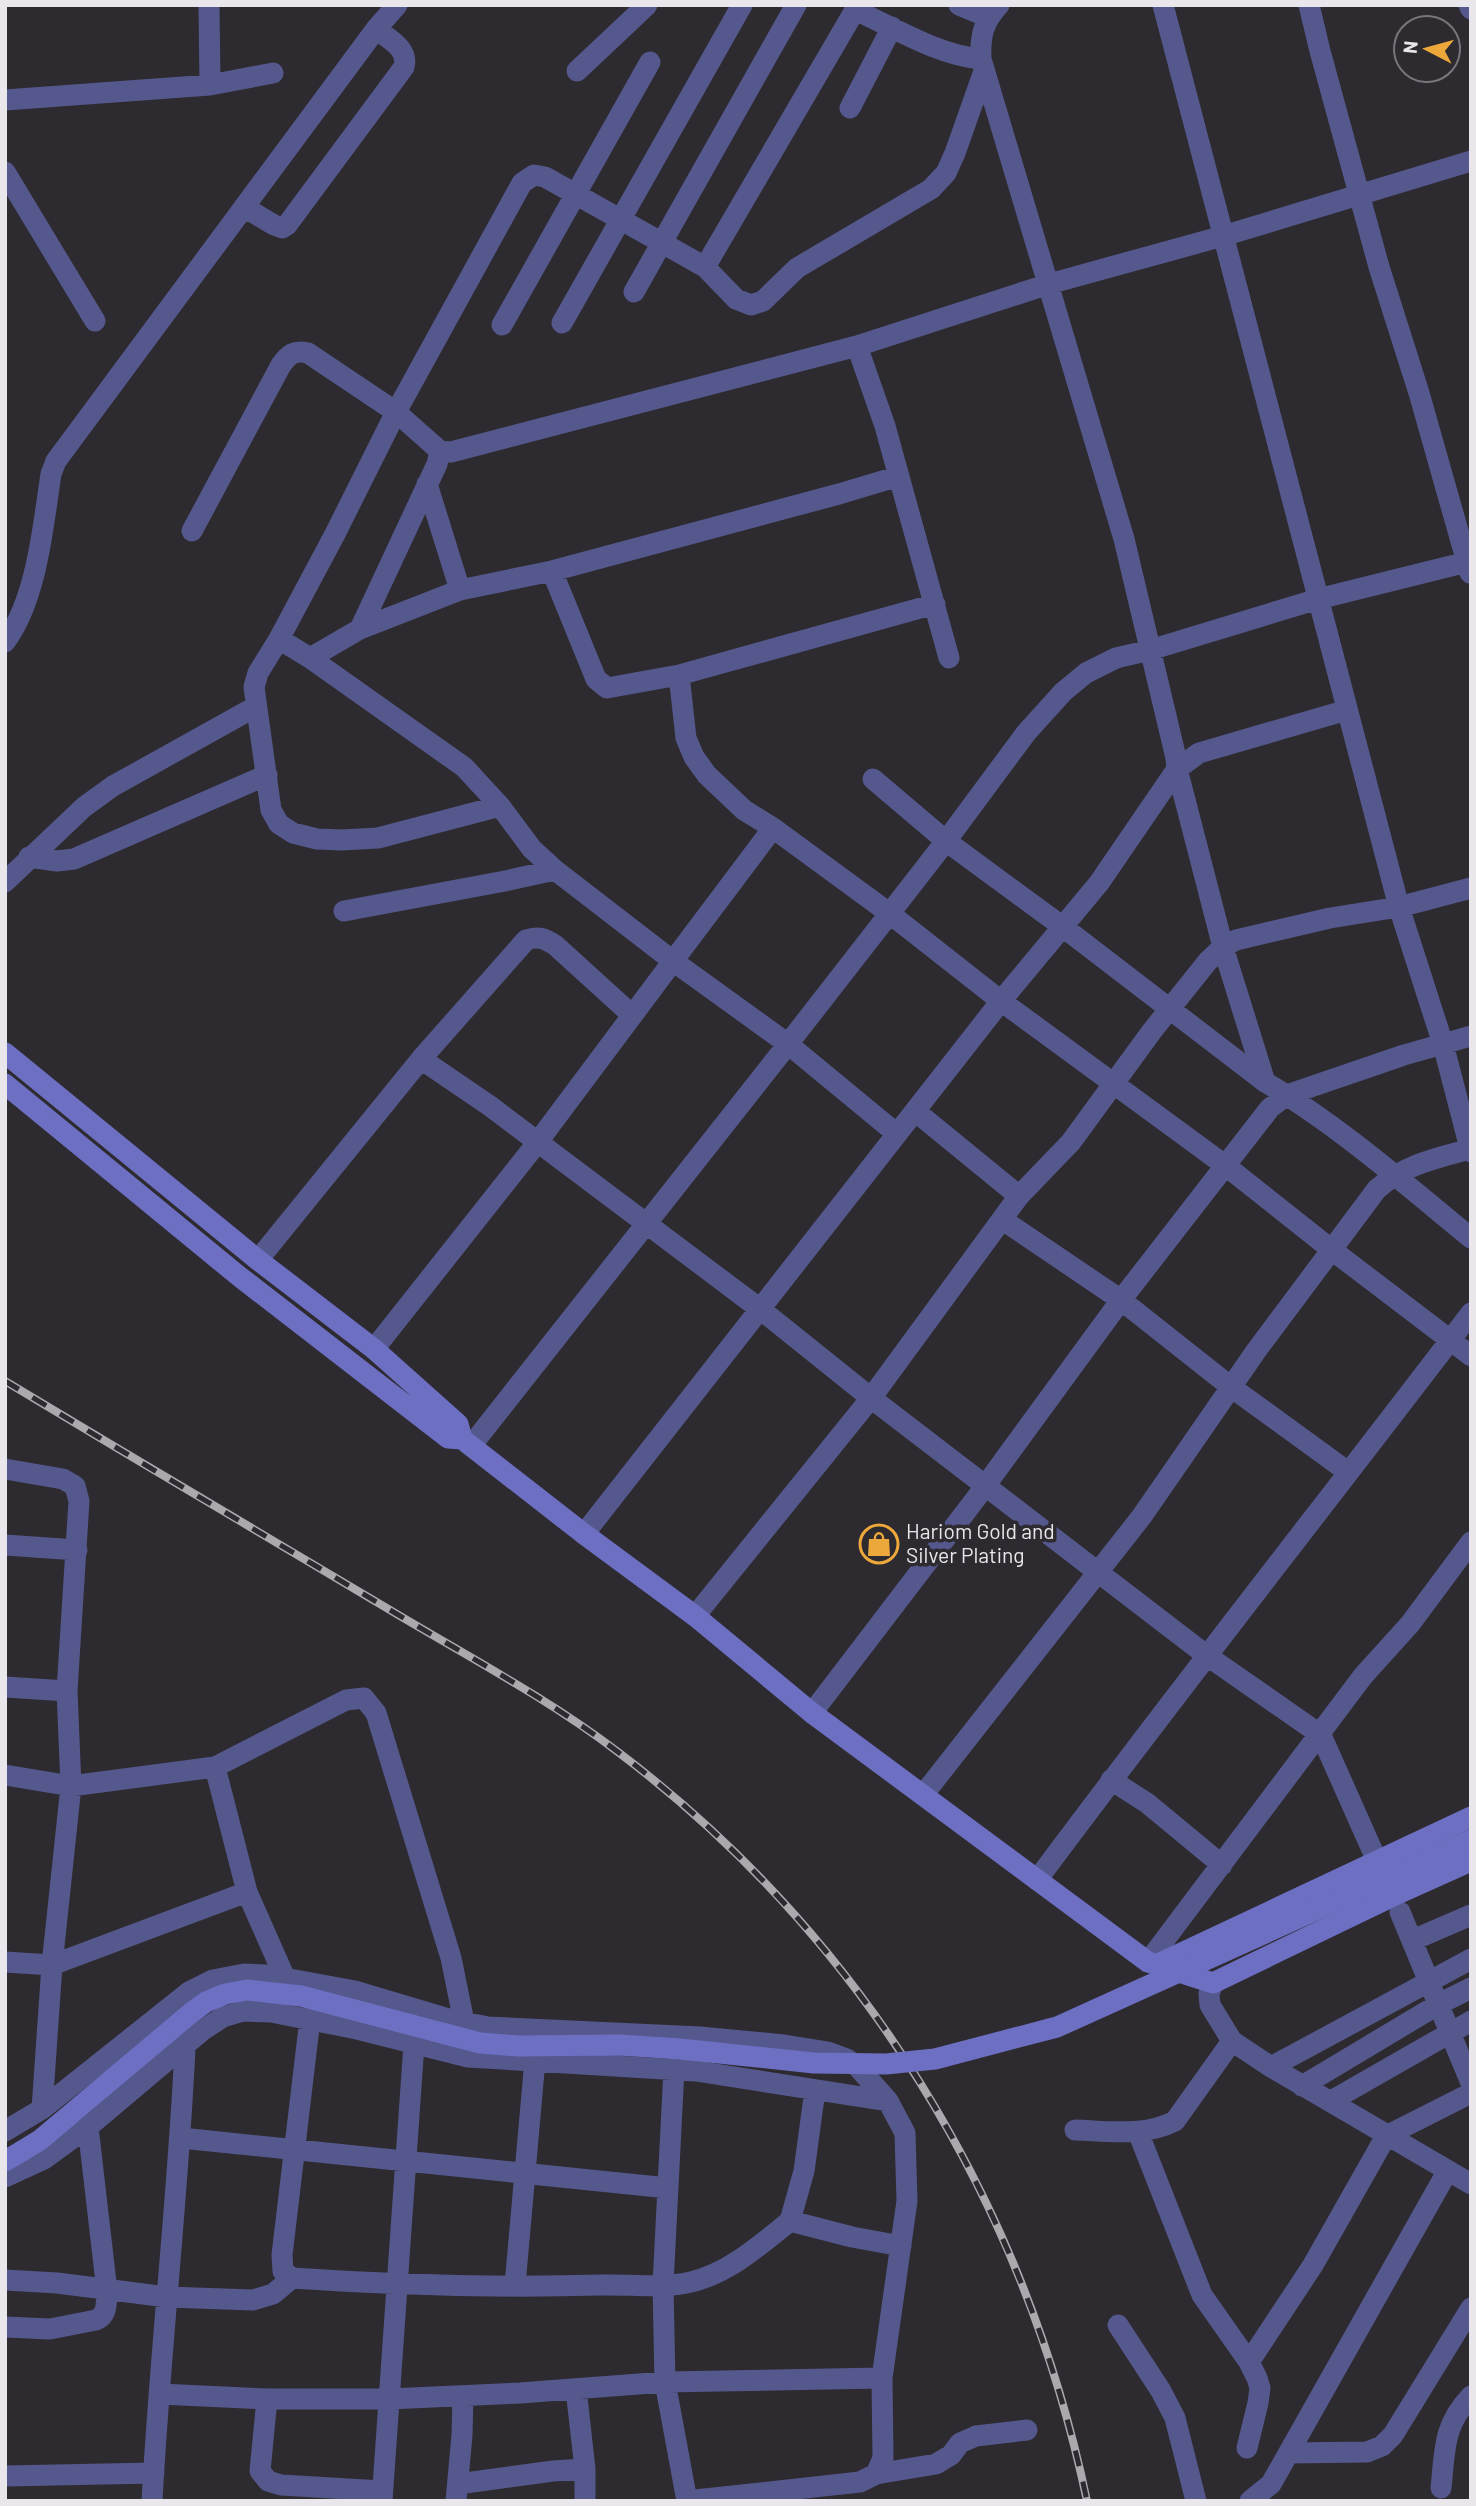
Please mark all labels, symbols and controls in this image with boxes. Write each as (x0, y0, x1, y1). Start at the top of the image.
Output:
north arrow (1392, 14, 1462, 84)
text: N (1397, 40, 1422, 55)
place label: Hariom Gold and Silver Plating (906, 1518, 1055, 1567)
shop icon: Hariom Gold and Silver Plating (858, 1523, 900, 1565)

